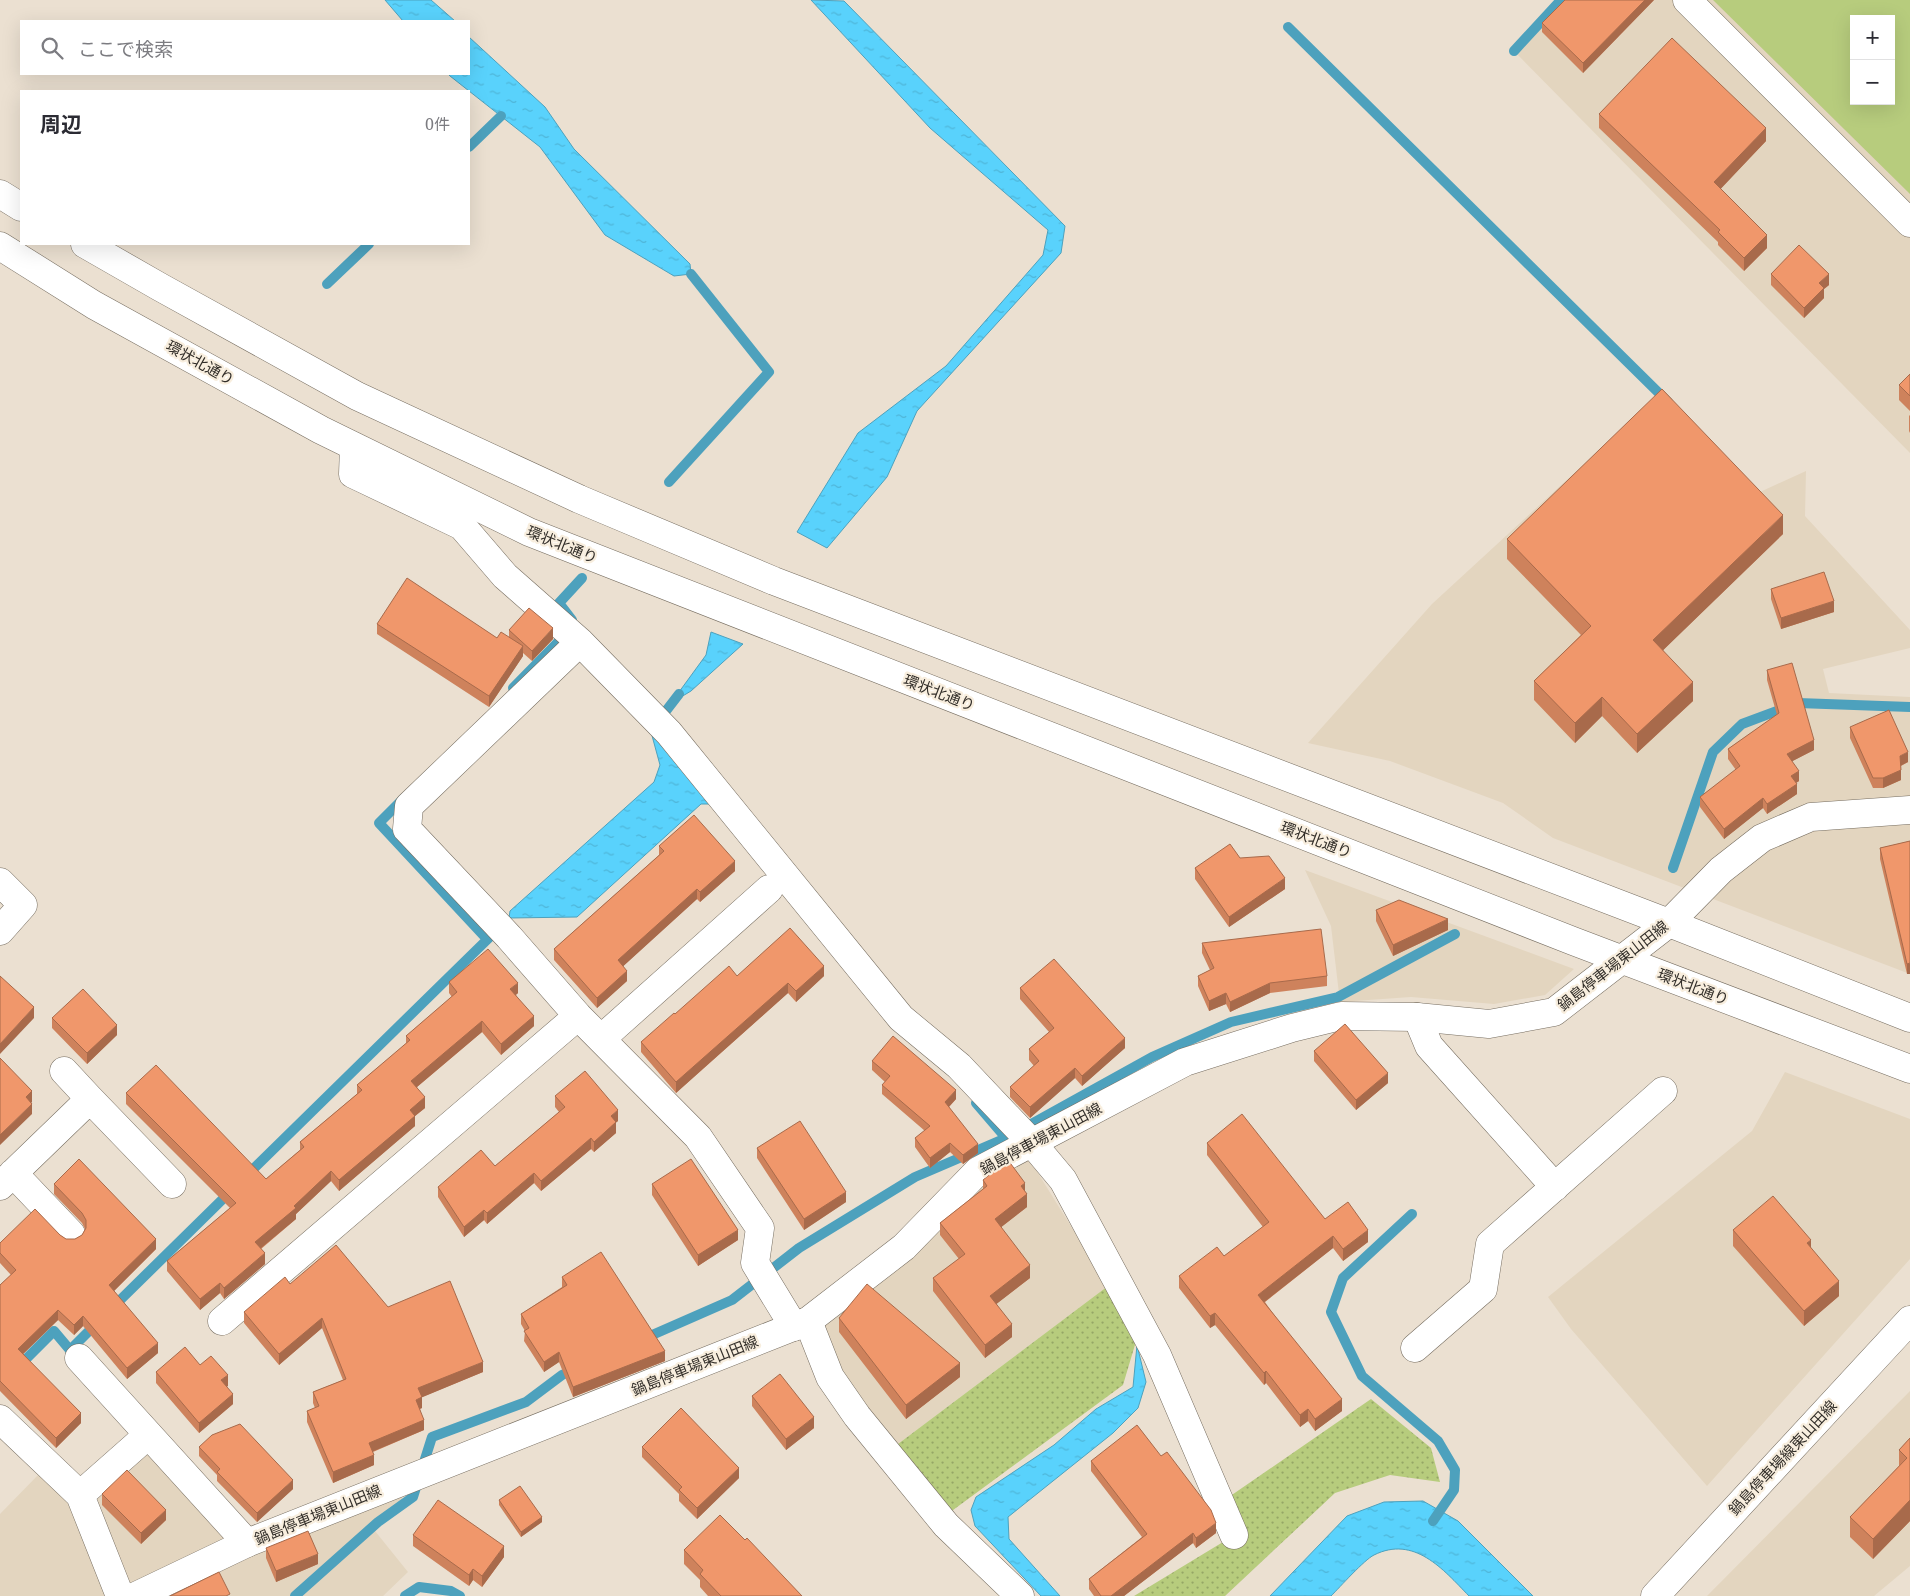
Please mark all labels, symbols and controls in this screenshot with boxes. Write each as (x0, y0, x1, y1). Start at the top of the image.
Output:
map controls (1850, 15, 1895, 105)
button: + (1850, 15, 1895, 60)
search box (20, 20, 470, 75)
icon: search (38, 34, 66, 62)
text: ここで検索 (78, 36, 173, 62)
button: − (1850, 60, 1895, 105)
text: 周辺 (40, 110, 82, 138)
text: 0件 (425, 113, 450, 135)
street label: 環状北通り (163, 335, 238, 389)
street label: 環状北通り (524, 521, 601, 567)
street label: 環状北通り (901, 669, 978, 715)
street label: 環状北通り (1278, 816, 1355, 862)
street label: 鍋島停車場東山田線 (1553, 916, 1672, 1015)
street label: 環状北通り (1655, 963, 1732, 1009)
street label: 鍋島停車場東山田線 (976, 1098, 1105, 1179)
street label: 鍋島停車場東山田線 (628, 1331, 761, 1400)
street label: 鍋島停車場線東山田線 (1724, 1396, 1841, 1519)
street label: 鍋島停車場東山田線 (251, 1480, 384, 1549)

